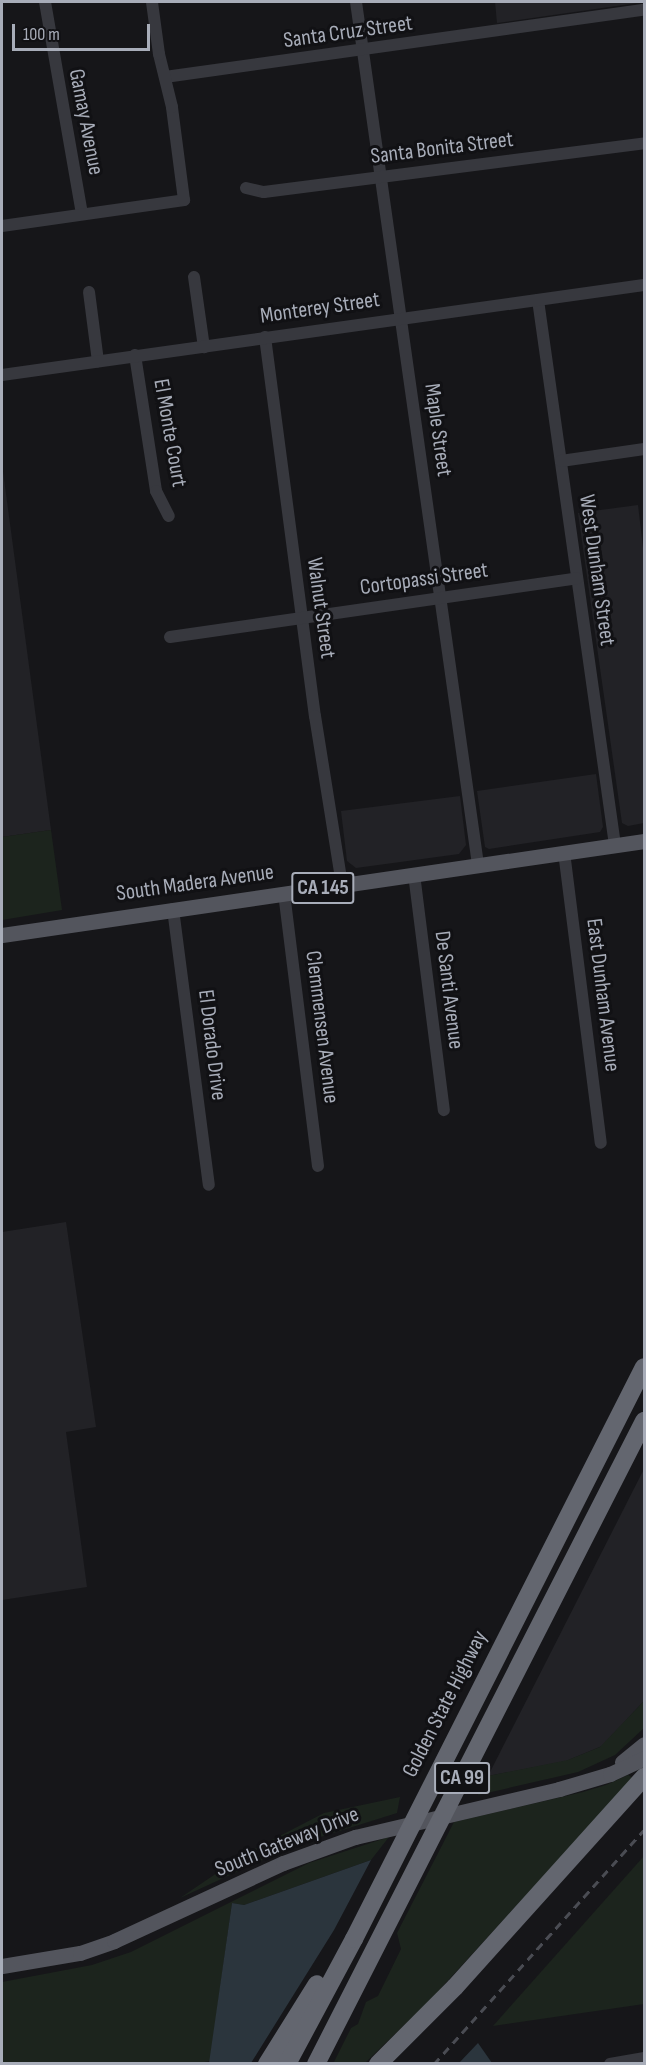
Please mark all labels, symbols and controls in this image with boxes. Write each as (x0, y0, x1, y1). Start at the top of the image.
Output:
street label: Santa Cruz Street (282, 10, 414, 54)
scale bar (15, 12, 153, 50)
text: 100 m (23, 24, 60, 45)
street label: Gamay Avenue (63, 67, 109, 177)
street label: Santa Bonita Street (369, 126, 515, 170)
street label: Monterey Street (259, 287, 381, 329)
street label: El Monte Court (148, 377, 192, 489)
street label: Maple Street (418, 382, 458, 478)
street label: West Dunham Street (573, 493, 621, 647)
street label: Walnut Street (301, 556, 341, 660)
street label: Cortopassi Street (358, 557, 490, 601)
street label: South Madera Avenue (115, 859, 275, 907)
road number: CA 145 (290, 870, 356, 906)
street label: East Dunham Avenue (581, 917, 625, 1073)
street label: De Santi Avenue (429, 929, 469, 1051)
street label: Clemmensen Avenue (300, 949, 344, 1105)
street label: El Dorado Drive (192, 988, 232, 1102)
street label: Golden State Highway (397, 1626, 493, 1782)
road number: CA 99 (434, 1760, 490, 1796)
street label: South Gateway Drive (211, 1801, 363, 1883)

